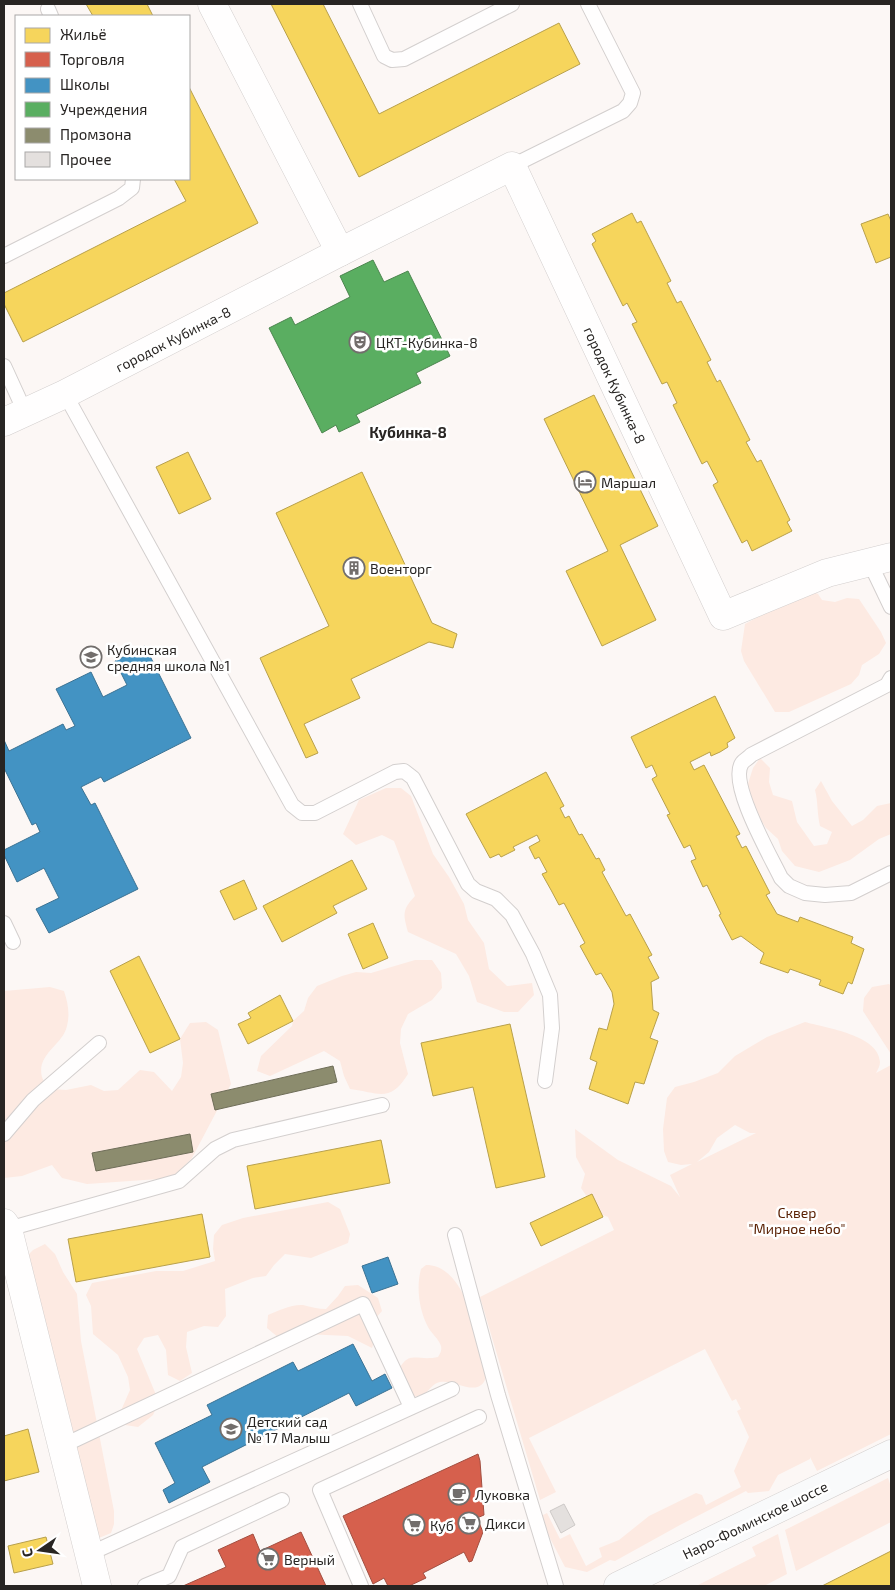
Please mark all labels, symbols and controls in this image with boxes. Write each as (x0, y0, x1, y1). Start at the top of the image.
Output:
legend (15, 15, 190, 180)
text: Жильё (60, 25, 107, 43)
text: Торговля (60, 50, 125, 68)
text: Школы (60, 75, 110, 93)
text: Учреждения (60, 100, 147, 118)
text: Промзона (60, 125, 132, 143)
text: Прочее (60, 150, 112, 168)
street label: городок Кубинка-8 (112, 303, 234, 375)
street label: городок Кубинка-8 (580, 324, 650, 446)
theatre icon: ЦКТ-Кубинка-8 (348, 330, 372, 354)
place label: ЦКТ-Кубинка-8 (376, 334, 478, 351)
district label: Кубинка-8 (369, 423, 447, 441)
hotel icon: Маршал (573, 470, 597, 494)
place label: Маршал (601, 474, 656, 491)
building icon: Военторг (342, 556, 366, 580)
place label: Военторг (370, 560, 432, 577)
place label: Кубинская средняя школа №1 (107, 641, 230, 674)
school or university icon: Кубинская средняя школа №1 (79, 645, 103, 669)
park label: Сквер "Мирное небо" (749, 1204, 845, 1237)
place label: Детский сад № 17 Малыш (247, 1413, 330, 1446)
school or university icon: Детский сад № 17 Малыш (219, 1417, 243, 1441)
street label: Наро-Фоминское шоссе (680, 1477, 830, 1563)
cafe icon: Луковка (447, 1482, 471, 1506)
place label: Луковка (475, 1486, 530, 1503)
supermarket icon: Дикси (457, 1511, 481, 1535)
supermarket icon: Куб (402, 1513, 426, 1537)
place label: Дикси (485, 1515, 525, 1532)
place label: Куб (430, 1517, 454, 1534)
north arrow (15, 1525, 65, 1575)
text: С (18, 1547, 36, 1559)
supermarket icon: Верный (256, 1547, 280, 1571)
place label: Верный (284, 1551, 335, 1568)

